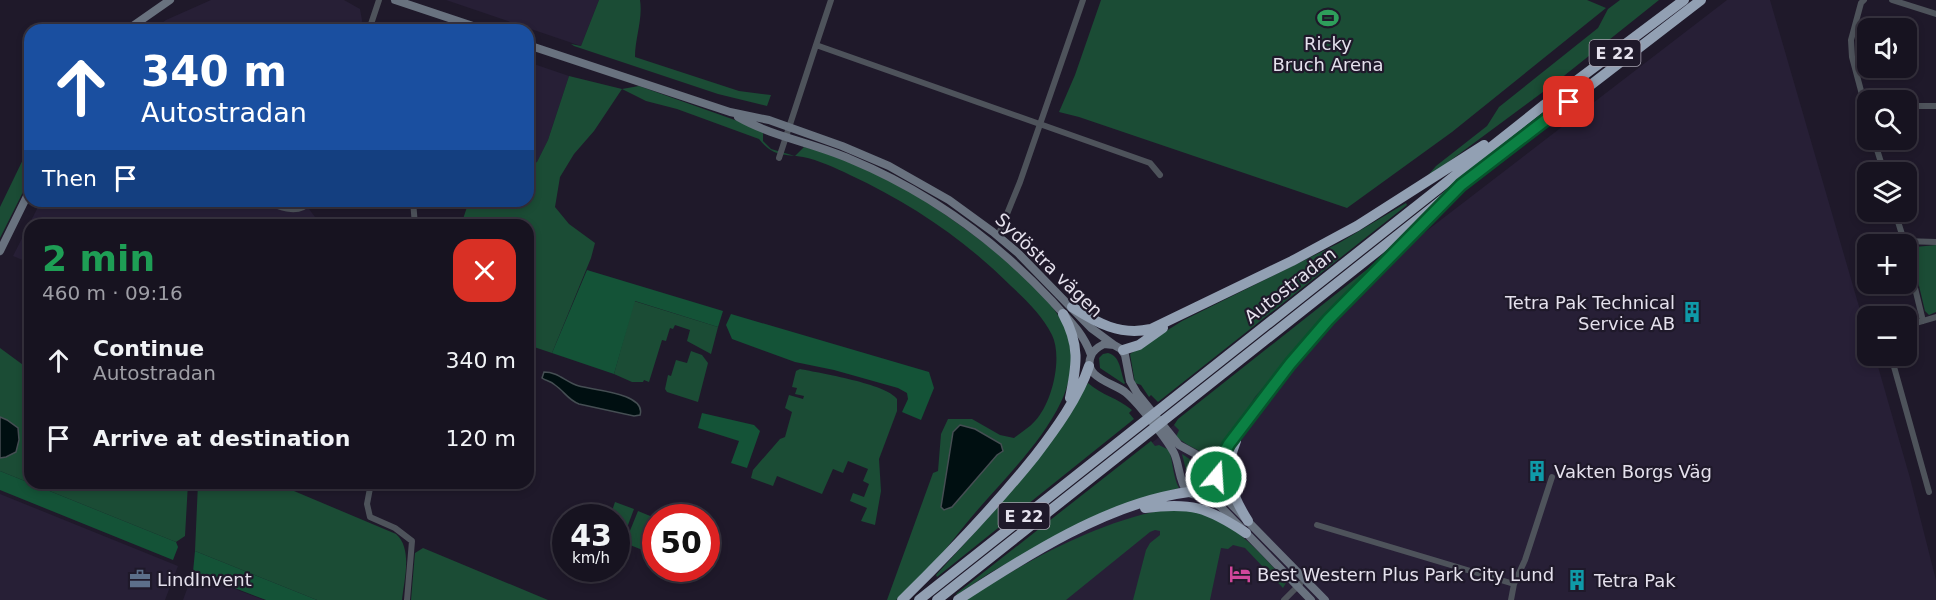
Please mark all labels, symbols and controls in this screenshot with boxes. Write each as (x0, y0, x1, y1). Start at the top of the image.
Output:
sports icon: Ricky Bruch Arena (1316, 6, 1340, 30)
map controls (1857, 18, 1917, 366)
button: sound (1857, 18, 1917, 78)
place label: Ricky Bruch Arena (1272, 33, 1384, 75)
road number: E 22 (1590, 40, 1640, 66)
text: 340 m (141, 47, 287, 96)
icon: ahead (42, 48, 120, 126)
pin (1543, 76, 1594, 127)
icon: arrive (1552, 85, 1585, 118)
button: search (1857, 90, 1917, 150)
text: Autostradan (141, 97, 307, 128)
icon: arrive (109, 162, 142, 195)
button: layers (1857, 162, 1917, 222)
text: Then (42, 166, 97, 191)
street label: Sydöstra vägen (991, 209, 1107, 321)
button: + (1857, 234, 1917, 294)
text: 2 min (42, 238, 155, 279)
button: close (453, 239, 516, 302)
street label: Autostradan (1240, 243, 1340, 327)
text: 460 m · 09:16 (42, 281, 183, 305)
place label: Tetra Pak Technical Service AB (1504, 292, 1675, 334)
building icon: Tetra Pak Technical Service AB (1680, 300, 1704, 324)
button: − (1857, 306, 1917, 366)
text: Continue (93, 336, 204, 361)
icon: ahead (42, 344, 75, 377)
text: 340 m (446, 348, 516, 373)
text: Autostradan (93, 361, 216, 385)
icon: arrive (42, 422, 75, 455)
text: Arrive at destination (93, 426, 350, 451)
text: 120 m (446, 426, 516, 451)
position arrow (1184, 445, 1248, 509)
building icon: Vakten Borgs Väg (1525, 459, 1549, 483)
place label: Vakten Borgs Väg (1554, 461, 1712, 482)
road number: E 22 (998, 503, 1050, 529)
speed limit sign: 50 (642, 504, 720, 582)
text: 43 (570, 518, 612, 553)
text: km/h (572, 549, 610, 567)
hotel icon: Best Western Plus Park City Lund (1228, 562, 1252, 586)
place label: Best Western Plus Park City Lund (1257, 564, 1554, 585)
office icon: LindInvent (128, 567, 152, 591)
building icon: Tetra Pak (1565, 568, 1589, 592)
place label: LindInvent (157, 569, 252, 590)
place label: Tetra Pak (1593, 570, 1676, 591)

